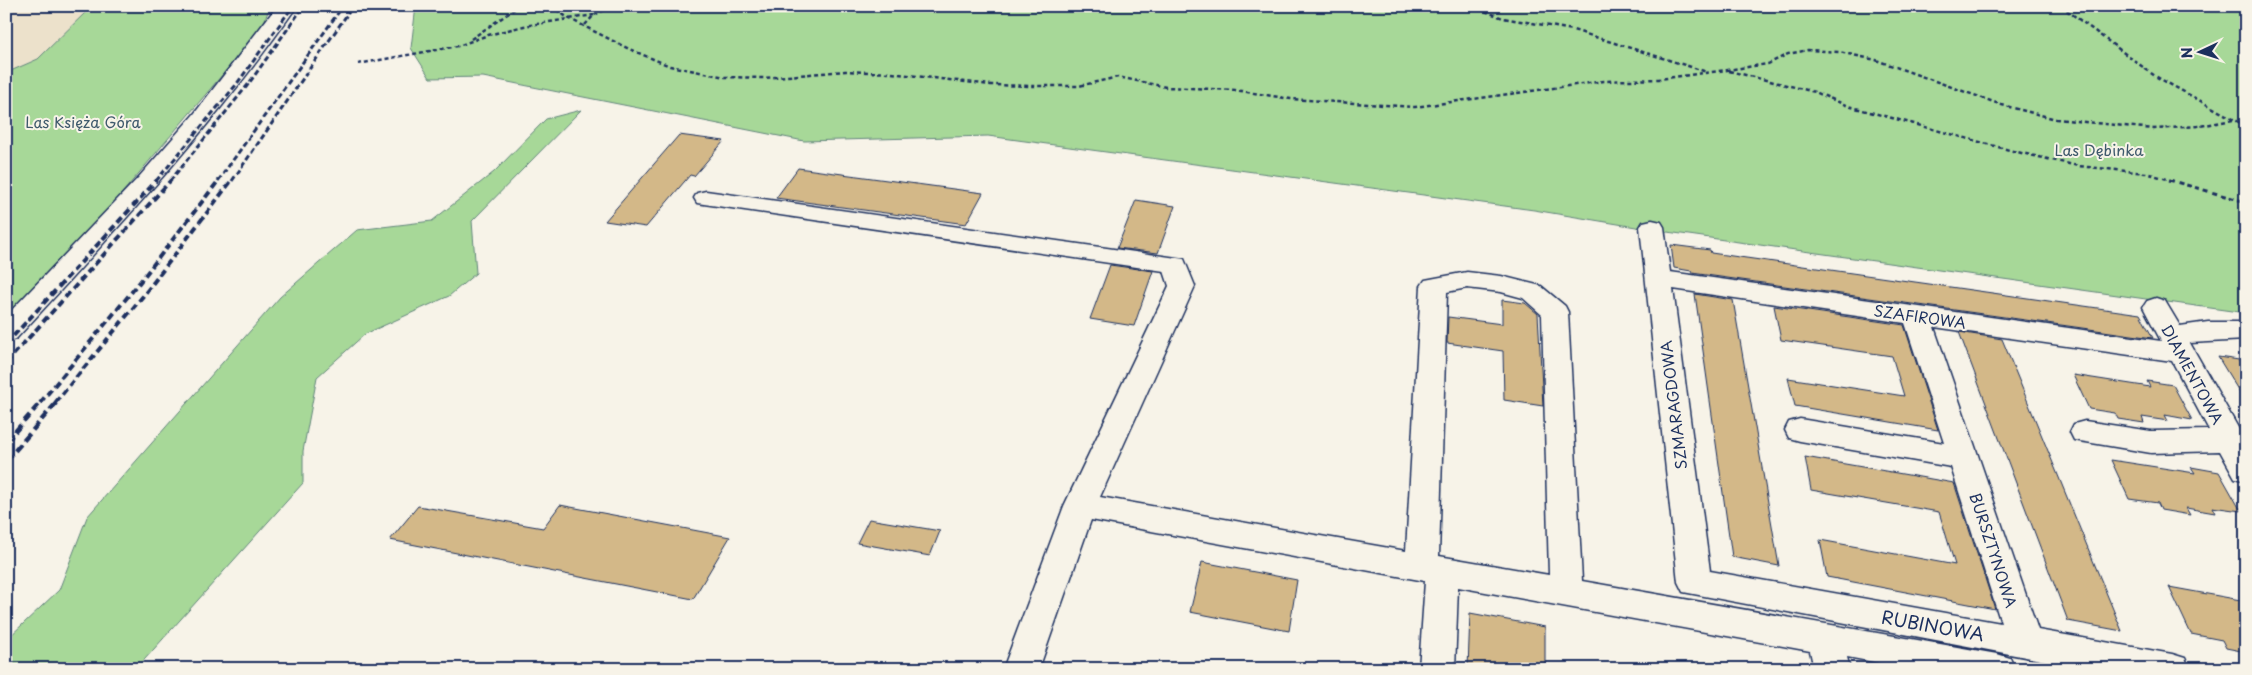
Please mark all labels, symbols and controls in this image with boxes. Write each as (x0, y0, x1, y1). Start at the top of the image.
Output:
north arrow (2174, 28, 2224, 78)
text: N (2176, 47, 2197, 59)
park label: Las Księża Góra (25, 110, 141, 133)
park label: Las Dębinka (2054, 138, 2144, 161)
street label: SZAFIROWA (1872, 298, 1968, 334)
street label: DIAMENTOWA (2156, 320, 2230, 428)
street label: SZMARAGDOWA (1654, 339, 1692, 471)
street label: BURSZTYNOWA (1965, 489, 2023, 611)
street label: RUBINOWA (1880, 603, 1987, 647)

